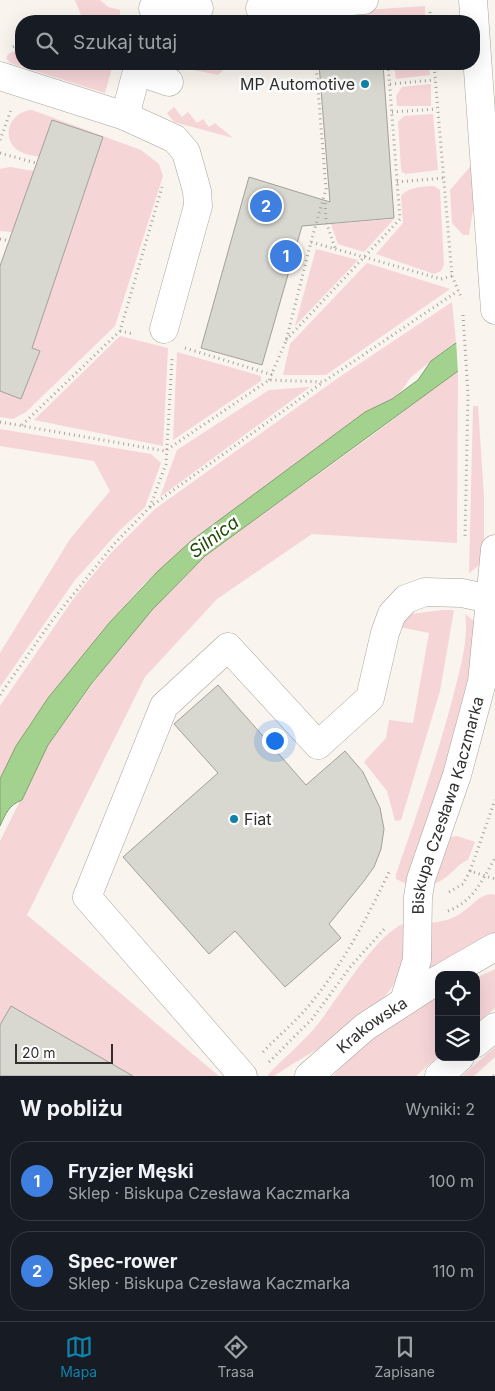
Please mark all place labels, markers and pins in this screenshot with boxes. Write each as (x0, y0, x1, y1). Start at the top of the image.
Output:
place label: MP Automotive (240, 74, 355, 94)
marker: MP Automotive (359, 78, 371, 90)
pin: 2 (250, 187, 282, 225)
pin: 1 (270, 237, 302, 275)
place label: Fiat (244, 809, 272, 829)
marker: Fiat (228, 813, 240, 825)

